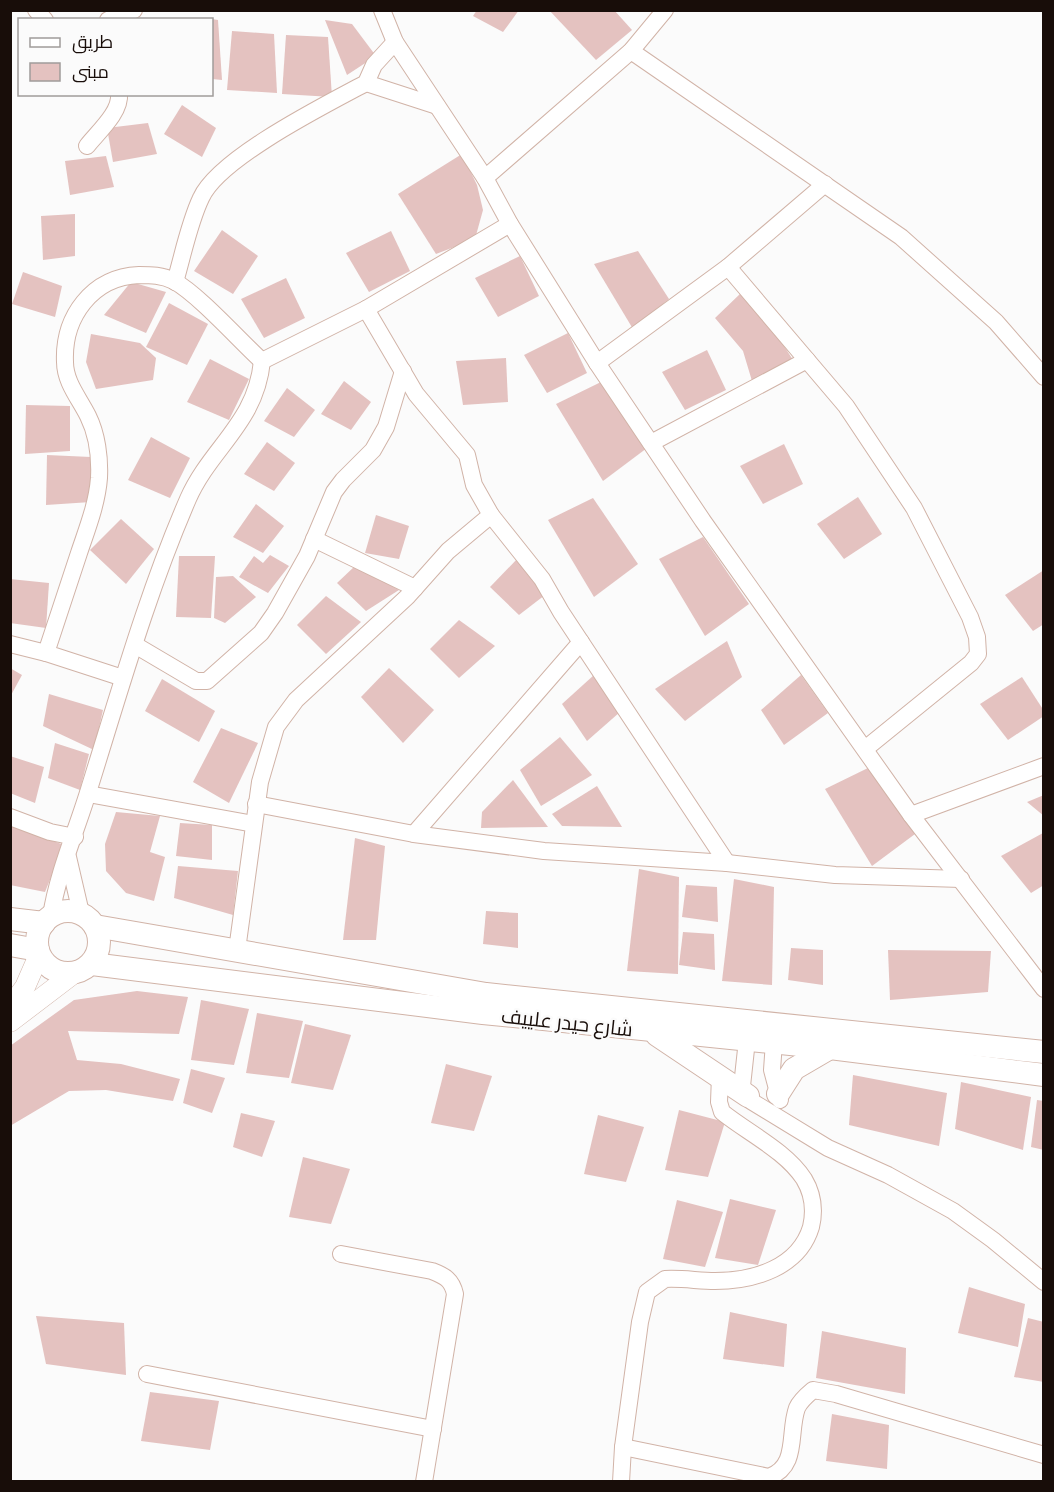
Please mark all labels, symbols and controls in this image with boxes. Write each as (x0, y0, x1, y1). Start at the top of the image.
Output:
legend (18, 18, 213, 96)
text: طريق (72, 30, 113, 54)
text: مبنى (72, 60, 109, 83)
street label: شارع حيدر علييف (500, 1002, 634, 1043)

